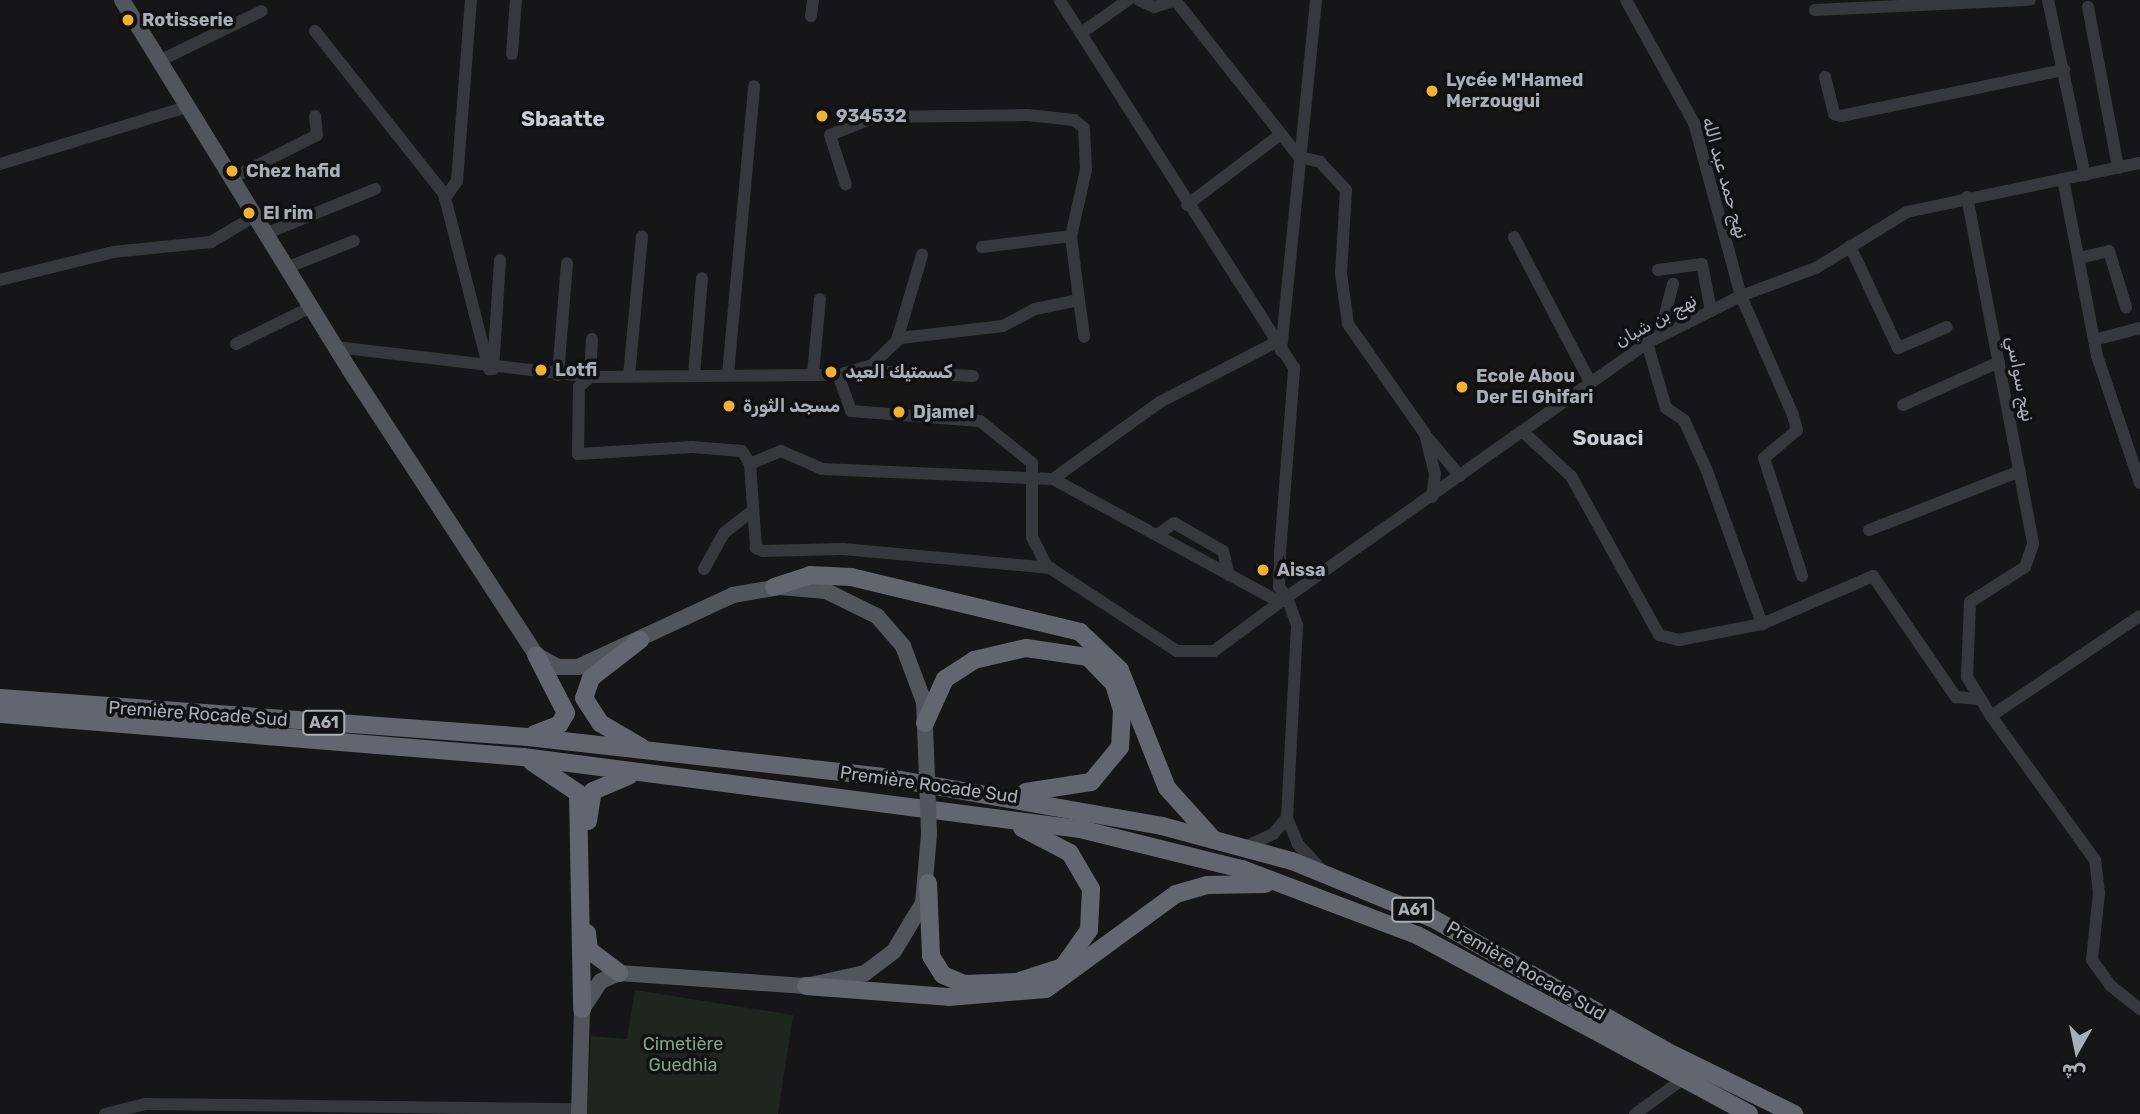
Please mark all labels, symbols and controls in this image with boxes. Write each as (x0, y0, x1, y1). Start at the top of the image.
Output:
place label: Rotisserie (142, 9, 233, 31)
marker: Rotisserie (120, 12, 136, 28)
place label: Lycée M'Hamed Merzougui (1446, 70, 1583, 112)
marker: Lycée M'Hamed Merzougui (1424, 83, 1440, 99)
place label: 934532 (836, 105, 907, 127)
district label: Sbaatte (521, 106, 605, 132)
marker: 934532 (814, 108, 830, 124)
street label: نهج حمد عبد الله (1697, 115, 1753, 241)
place label: Chez hafid (246, 160, 341, 182)
marker: Chez hafid (224, 163, 240, 179)
place label: El rim (263, 202, 313, 224)
marker: El rim (241, 205, 257, 221)
street label: نهج بن شبان (1611, 290, 1701, 352)
street label: نهج سواسي (2001, 334, 2039, 424)
place label: Lotfi (555, 359, 597, 381)
place label: كسمتيك العيد (845, 361, 953, 383)
marker: Lotfi (533, 362, 549, 378)
marker: كسمتيك العيد (823, 364, 839, 380)
place label: Ecole Abou Der El Ghifari (1476, 366, 1594, 408)
marker: Ecole Abou Der El Ghifari (1454, 379, 1470, 395)
place label: مسجد الثورة (743, 395, 840, 417)
marker: مسجد الثورة (721, 398, 737, 414)
place label: Djamel (913, 401, 974, 423)
marker: Djamel (891, 404, 907, 420)
district label: Souaci (1572, 425, 1644, 451)
place label: Aissa (1277, 559, 1326, 581)
marker: Aissa (1255, 562, 1271, 578)
street label: Première Rocade Sud (108, 697, 288, 731)
road number: A61 (301, 710, 347, 736)
street label: Première Rocade Sud (839, 762, 1019, 808)
road number: A61 (1390, 898, 1436, 922)
street label: Première Rocade Sud (1443, 917, 1609, 1025)
north arrow (2042, 1016, 2112, 1086)
park label: Cimetière Guedhia (643, 1034, 723, 1076)
text: ش (2060, 1059, 2087, 1085)

